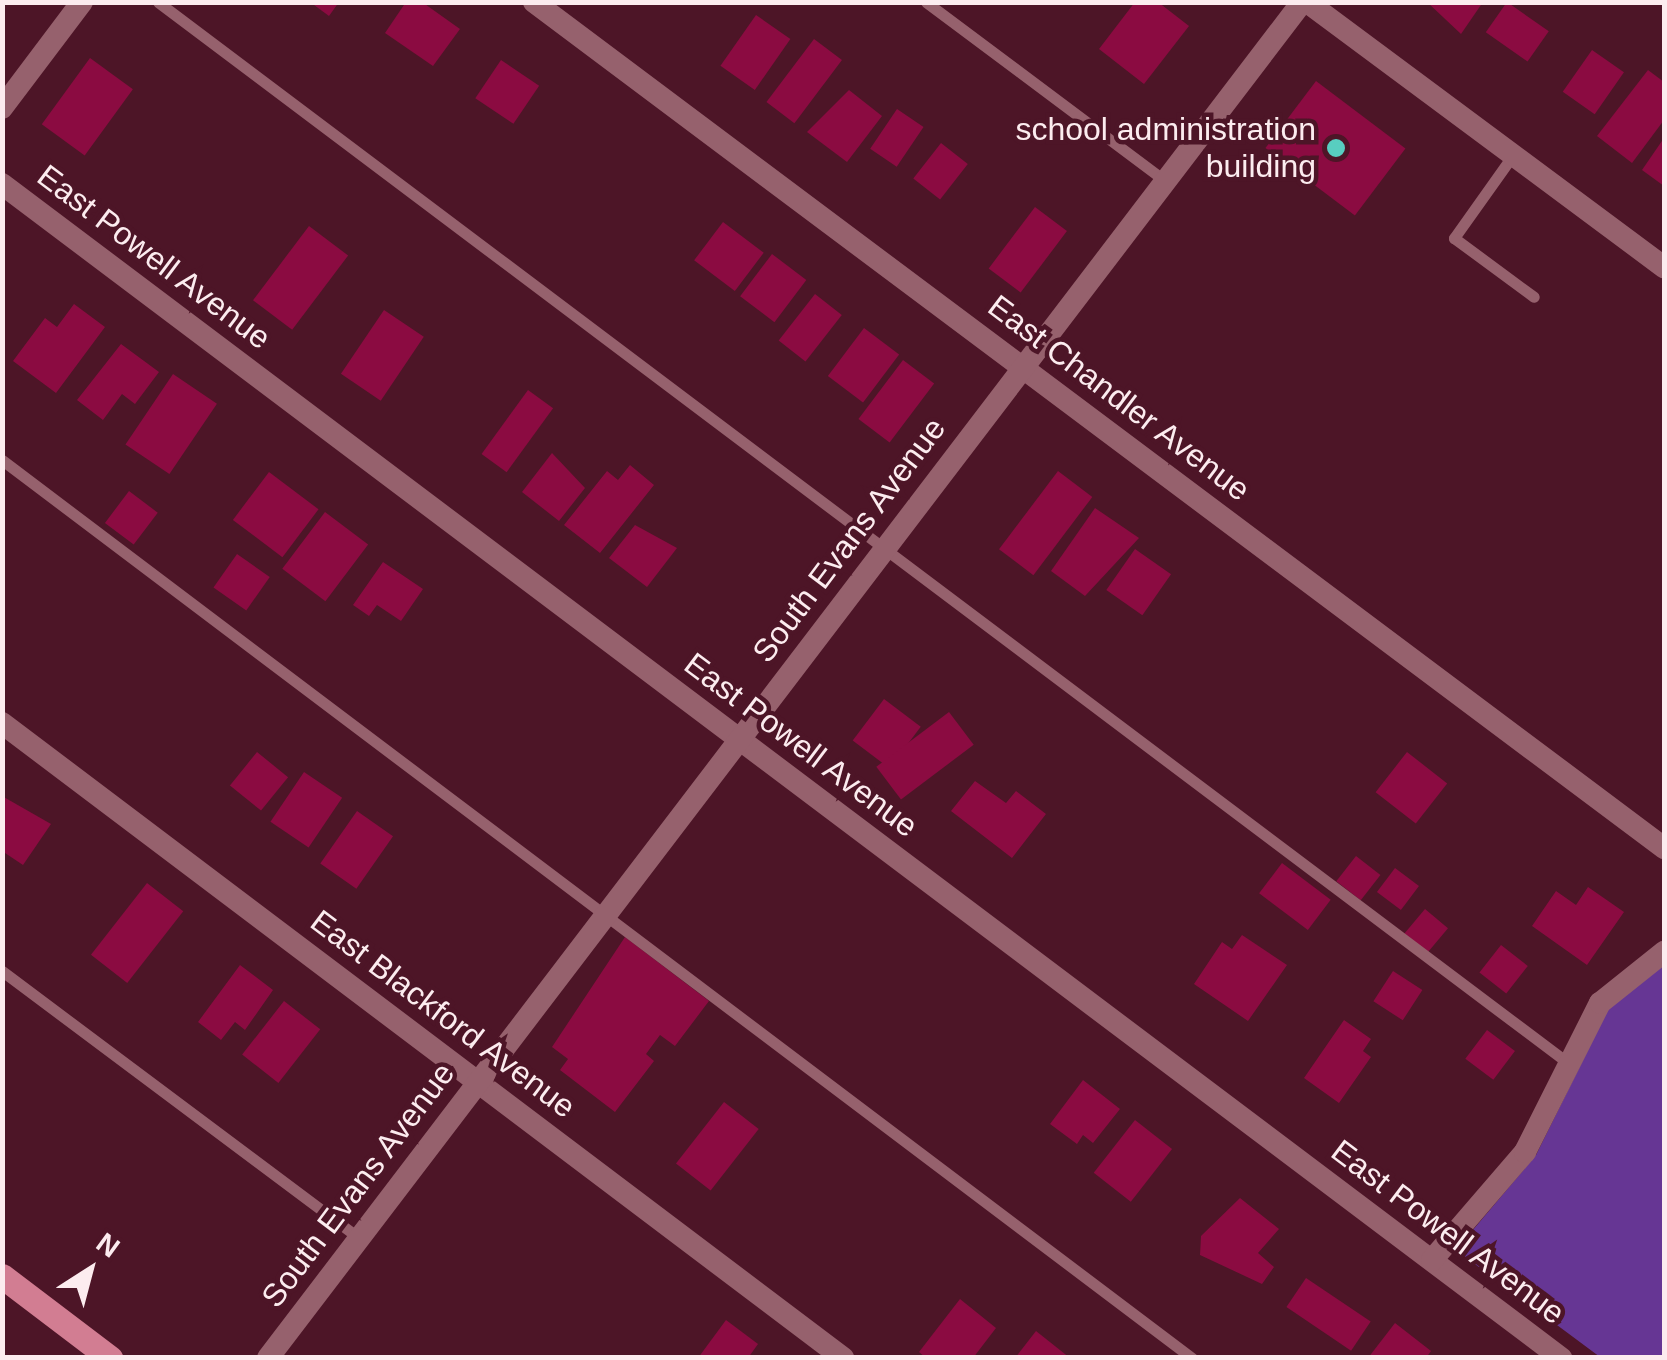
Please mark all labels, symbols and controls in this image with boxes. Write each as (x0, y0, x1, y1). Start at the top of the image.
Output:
place label: school administration building (1015, 111, 1316, 186)
marker: school administration building (1325, 137, 1347, 159)
street label: East Powell Avenue (29, 156, 279, 358)
street label: East Chandler Avenue (980, 286, 1258, 510)
street label: South Evans Avenue (744, 409, 954, 671)
street label: East Powell Avenue (676, 644, 926, 846)
street label: East Blackford Avenue (302, 901, 584, 1127)
street label: South Evans Avenue (253, 1054, 463, 1316)
street label: East Powell Avenue (1323, 1131, 1573, 1333)
north arrow (40, 1220, 140, 1320)
text: N (91, 1227, 125, 1264)

